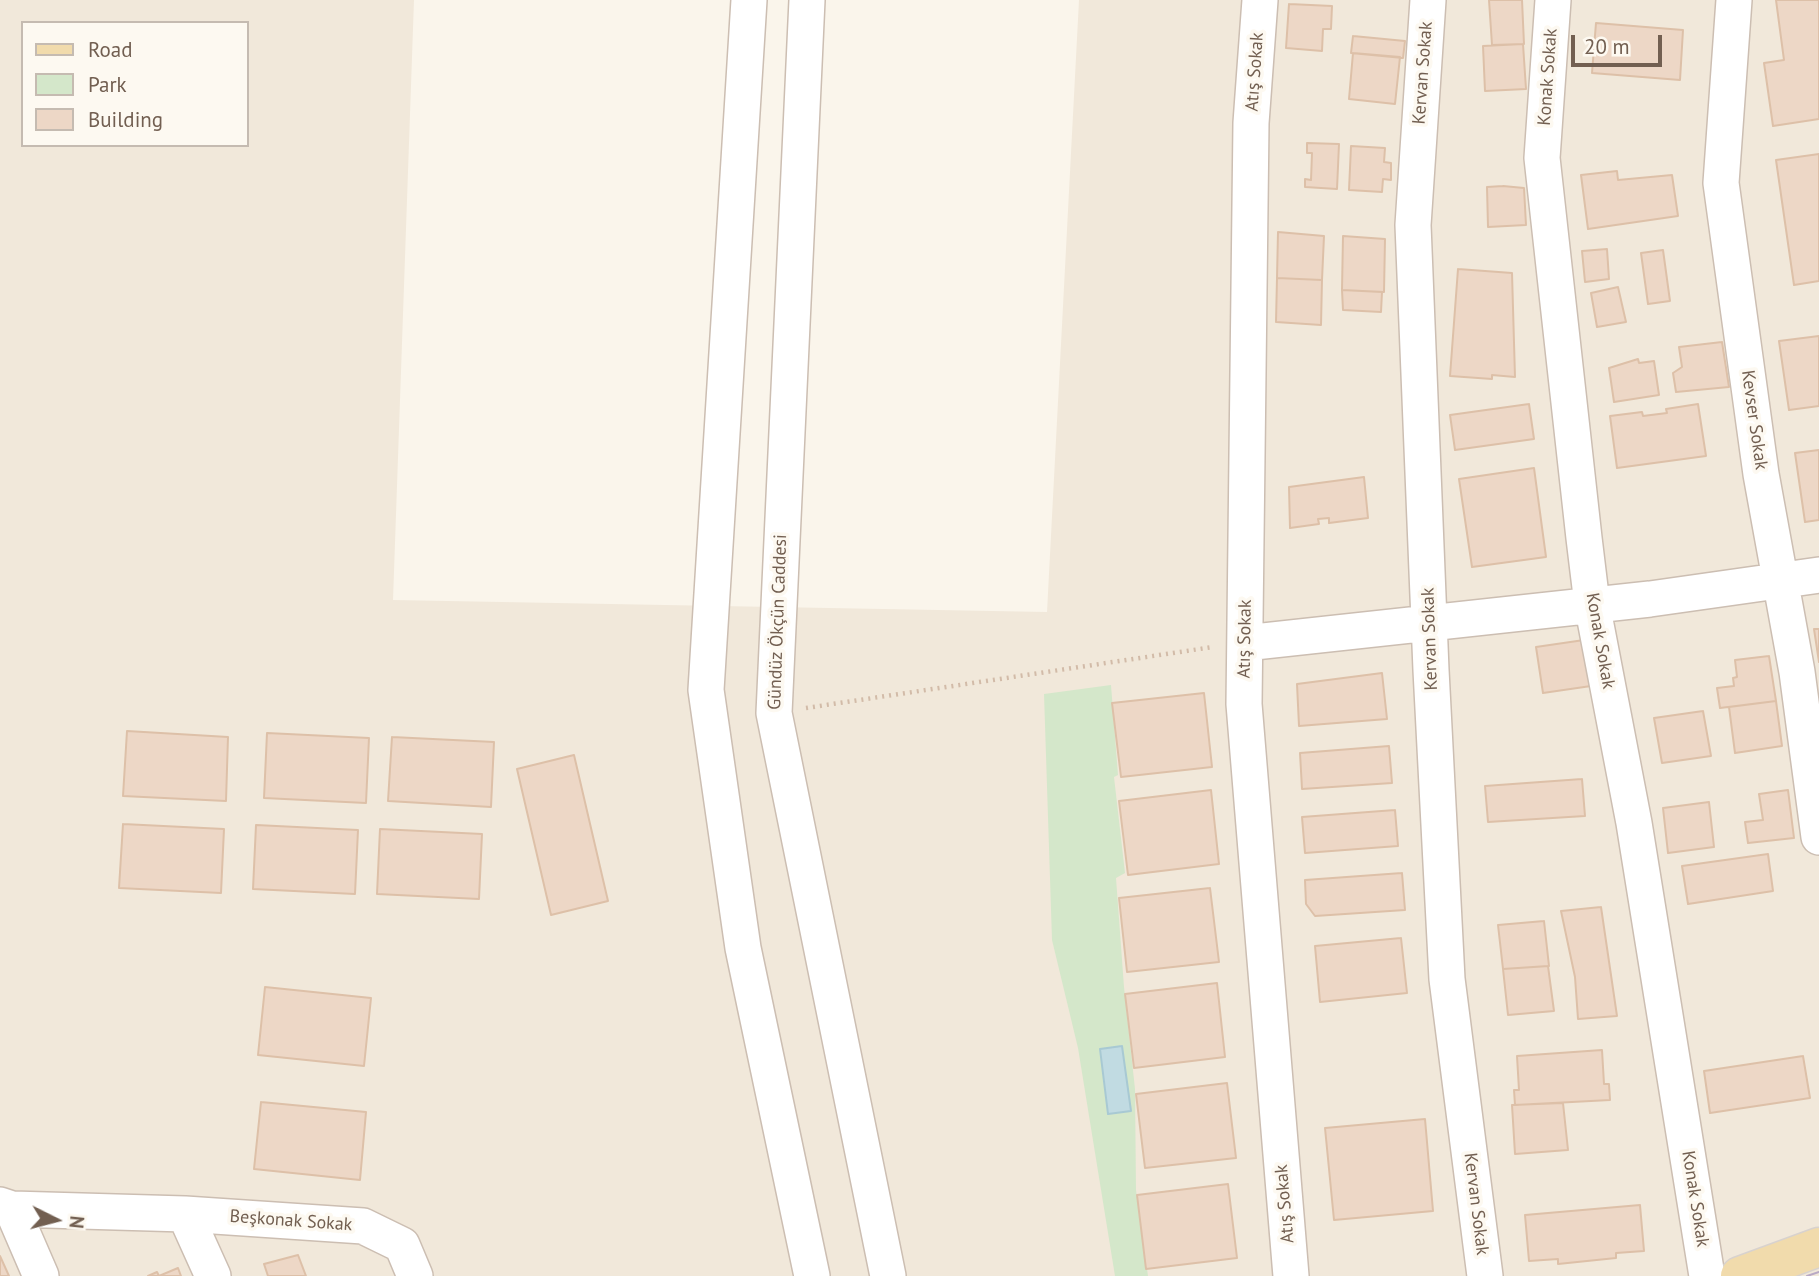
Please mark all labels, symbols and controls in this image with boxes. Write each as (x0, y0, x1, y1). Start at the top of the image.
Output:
legend (21, 21, 248, 147)
street label: Kervan Sokak (1409, 21, 1437, 125)
scale bar (1574, 21, 1665, 65)
street label: Konak Sokak (1534, 28, 1562, 126)
street label: Atış Sokak (1241, 32, 1269, 112)
text: 20 m (1584, 33, 1630, 60)
text: Road (88, 36, 132, 63)
text: Park (88, 71, 127, 98)
text: Building (88, 106, 163, 133)
street label: Kevser Sokak (1736, 369, 1772, 471)
street label: Gündüz Ökçün Caddesi (764, 534, 792, 710)
street label: Kervan Sokak (1417, 587, 1443, 691)
street label: Konak Sokak (1581, 591, 1619, 691)
street label: Atış Sokak (1234, 599, 1256, 679)
street label: Konak Sokak (1677, 1149, 1713, 1249)
street label: Kervan Sokak (1459, 1152, 1493, 1256)
street label: Atış Sokak (1271, 1164, 1299, 1244)
north arrow (21, 1185, 91, 1255)
street label: Beşkonak Sokak (229, 1206, 353, 1236)
text: N (64, 1215, 89, 1230)

